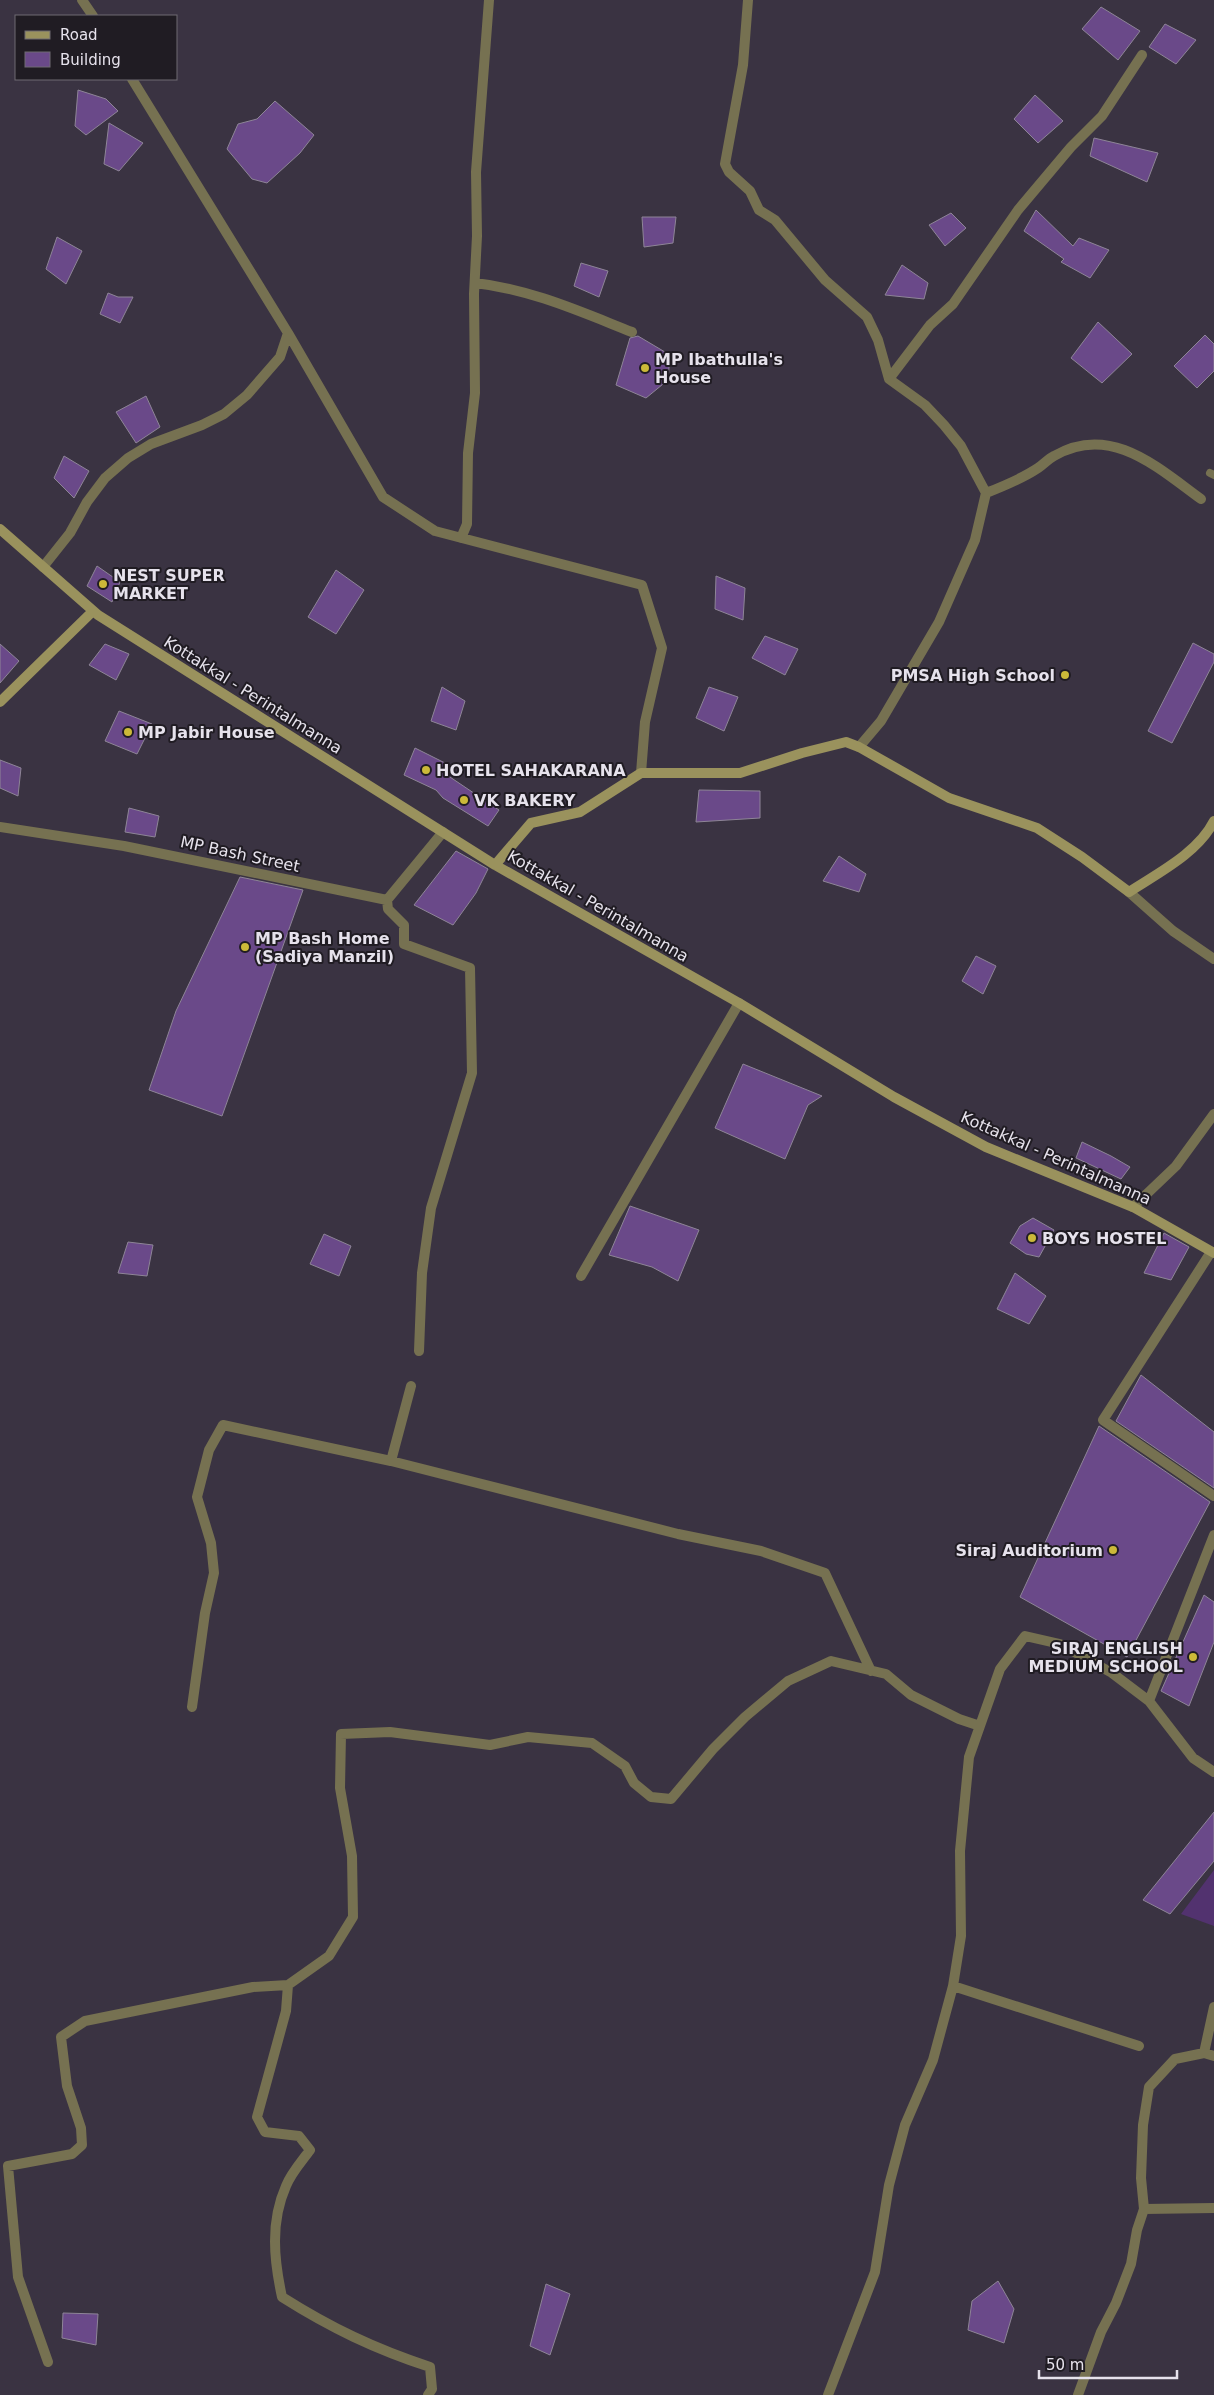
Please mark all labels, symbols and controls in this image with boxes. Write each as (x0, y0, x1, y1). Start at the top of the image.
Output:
legend (15, 15, 178, 80)
text: Road (60, 26, 98, 44)
text: Building (60, 51, 121, 69)
place label: MP Ibathulla's House (655, 350, 783, 387)
marker: MP Ibathulla's House (639, 362, 651, 374)
place label: NEST SUPER MARKET (113, 566, 225, 603)
marker: NEST SUPER MARKET (97, 578, 109, 590)
street label: Kottakkal - Perintalmanna (160, 632, 346, 758)
place label: PMSA High School (891, 666, 1055, 685)
marker: PMSA High School (1059, 669, 1071, 681)
place label: MP Jabir House (138, 723, 275, 742)
marker: MP Jabir House (122, 726, 134, 738)
place label: HOTEL SAHAKARANA (436, 761, 626, 780)
marker: HOTEL SAHAKARANA (420, 764, 432, 776)
place label: VK BAKERY (474, 791, 576, 810)
marker: VK BAKERY (458, 794, 470, 806)
street label: MP Bash Street (179, 832, 301, 876)
street label: Kottakkal - Perintalmanna (504, 846, 692, 966)
place label: MP Bash Home (Sadiya Manzil) (255, 929, 394, 966)
marker: MP Bash Home (Sadiya Manzil) (239, 941, 251, 953)
street label: Kottakkal - Perintalmanna (958, 1107, 1154, 1209)
place label: BOYS HOSTEL (1042, 1229, 1166, 1248)
marker: BOYS HOSTEL (1026, 1232, 1038, 1244)
place label: Siraj Auditorium (955, 1541, 1103, 1560)
marker: Siraj Auditorium (1107, 1544, 1119, 1556)
place label: SIRAJ ENGLISH MEDIUM SCHOOL (1028, 1639, 1183, 1676)
marker: SIRAJ ENGLISH MEDIUM SCHOOL (1187, 1651, 1199, 1663)
scale bar (1039, 2348, 1176, 2380)
text: 50 m (1046, 2356, 1084, 2374)

